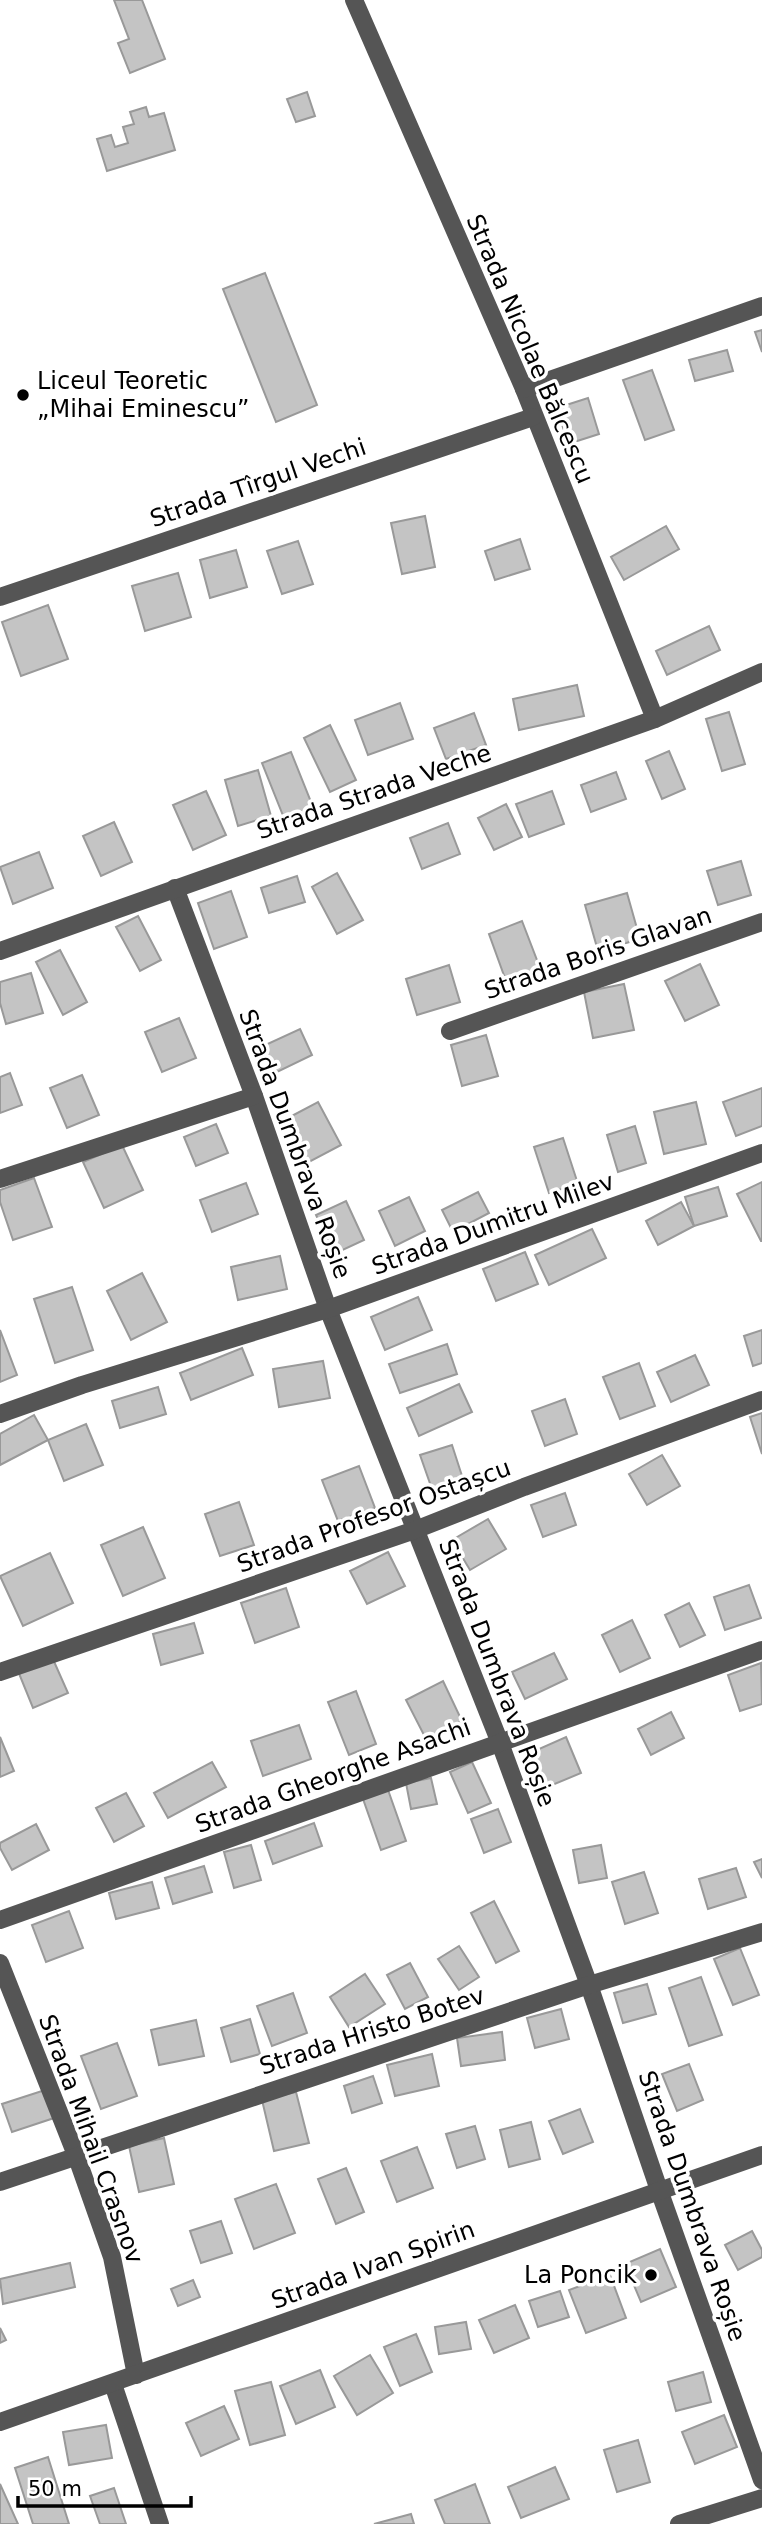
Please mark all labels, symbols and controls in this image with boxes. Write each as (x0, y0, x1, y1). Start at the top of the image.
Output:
street label: Strada Nicolae Bălcescu (460, 210, 600, 488)
place label: Liceul Teoretic „Mihai Eminescu” (37, 367, 250, 423)
marker: Liceul Teoretic „Mihai Eminescu” (15, 387, 31, 403)
street label: Strada Tîrgul Vechi (146, 433, 370, 533)
street label: Strada Strada Veche (253, 739, 495, 845)
street label: Strada Boris Glavan (481, 901, 715, 1005)
street label: Strada Dumbrava Roșie (233, 1006, 357, 1282)
street label: Strada Dumitru Milev (368, 1167, 618, 1281)
street label: Strada Profesor Ostașcu (233, 1453, 515, 1579)
street label: Strada Dumbrava Roșie (433, 1535, 561, 1811)
street label: Strada Gheorghe Asachi (191, 1713, 475, 1839)
street label: Strada Hristo Botev (256, 1981, 488, 2081)
street label: Strada Mihail Crasnov (33, 2011, 149, 2267)
street label: Strada Dumbrava Roșie (632, 2067, 752, 2345)
street label: Strada Ivan Spirin (267, 2215, 479, 2315)
place label: La Poncik (524, 2261, 637, 2289)
marker: La Poncik (643, 2267, 659, 2283)
scale bar (18, 2464, 191, 2508)
text: 50 m (28, 2477, 82, 2501)

